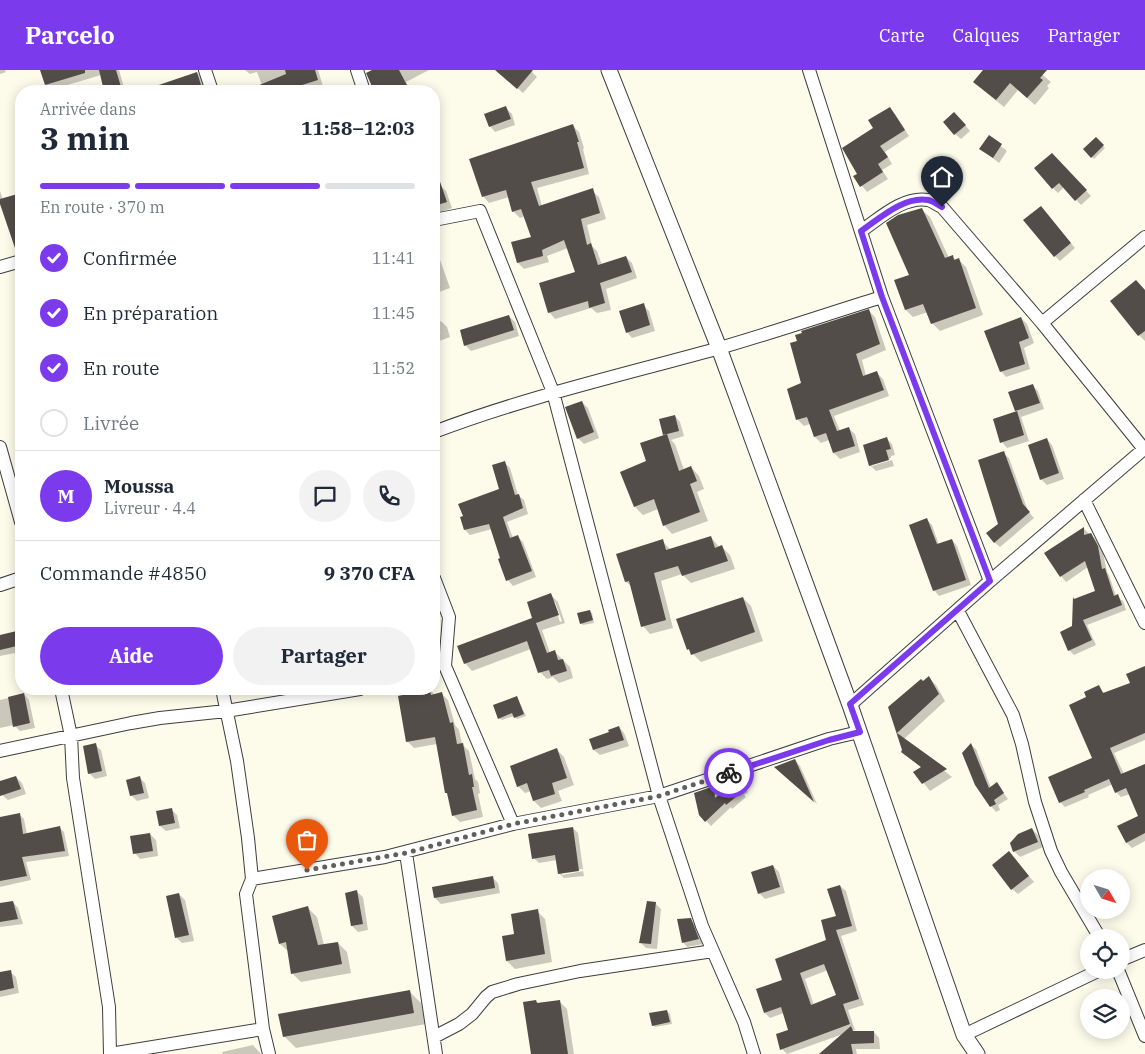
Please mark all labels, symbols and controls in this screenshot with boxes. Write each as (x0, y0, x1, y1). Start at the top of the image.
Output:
text: Parcelo (25, 19, 115, 51)
text: Carte (879, 24, 925, 47)
text: Calques (953, 24, 1020, 47)
text: Partager (1048, 24, 1120, 47)
text: Arrivée dans (40, 99, 136, 119)
text: 11:58–12:03 (301, 116, 415, 140)
text: 3 min (40, 117, 130, 159)
pin (921, 156, 963, 207)
icon: home (928, 163, 956, 191)
text: En route · 370 m (40, 197, 165, 217)
icon: check (40, 244, 68, 272)
text: Confirmée (83, 246, 177, 270)
text: 11:41 (372, 248, 415, 268)
icon: check (40, 299, 68, 327)
text: En préparation (83, 301, 218, 325)
text: 11:45 (372, 303, 415, 323)
icon: check (40, 354, 68, 382)
text: En route (83, 356, 160, 380)
text: 11:52 (372, 358, 415, 378)
text: Livrée (83, 411, 139, 435)
button: chat (299, 470, 351, 522)
button: phone (363, 470, 415, 522)
text: Moussa (104, 474, 174, 498)
text: M (57, 484, 75, 508)
text: Livreur · 4.4 (104, 498, 196, 518)
text: Commande #4850 (40, 561, 207, 585)
text: 9 370 CFA (324, 561, 415, 585)
button: Aide (40, 627, 223, 685)
button: Partager (233, 627, 415, 685)
courier (704, 748, 754, 798)
icon: bike (715, 759, 743, 787)
pin (286, 819, 328, 870)
icon: bag (293, 826, 321, 854)
north arrow (1080, 869, 1130, 919)
map controls (1080, 869, 1130, 1039)
button: locate (1080, 929, 1130, 979)
button: layers (1080, 989, 1130, 1039)

